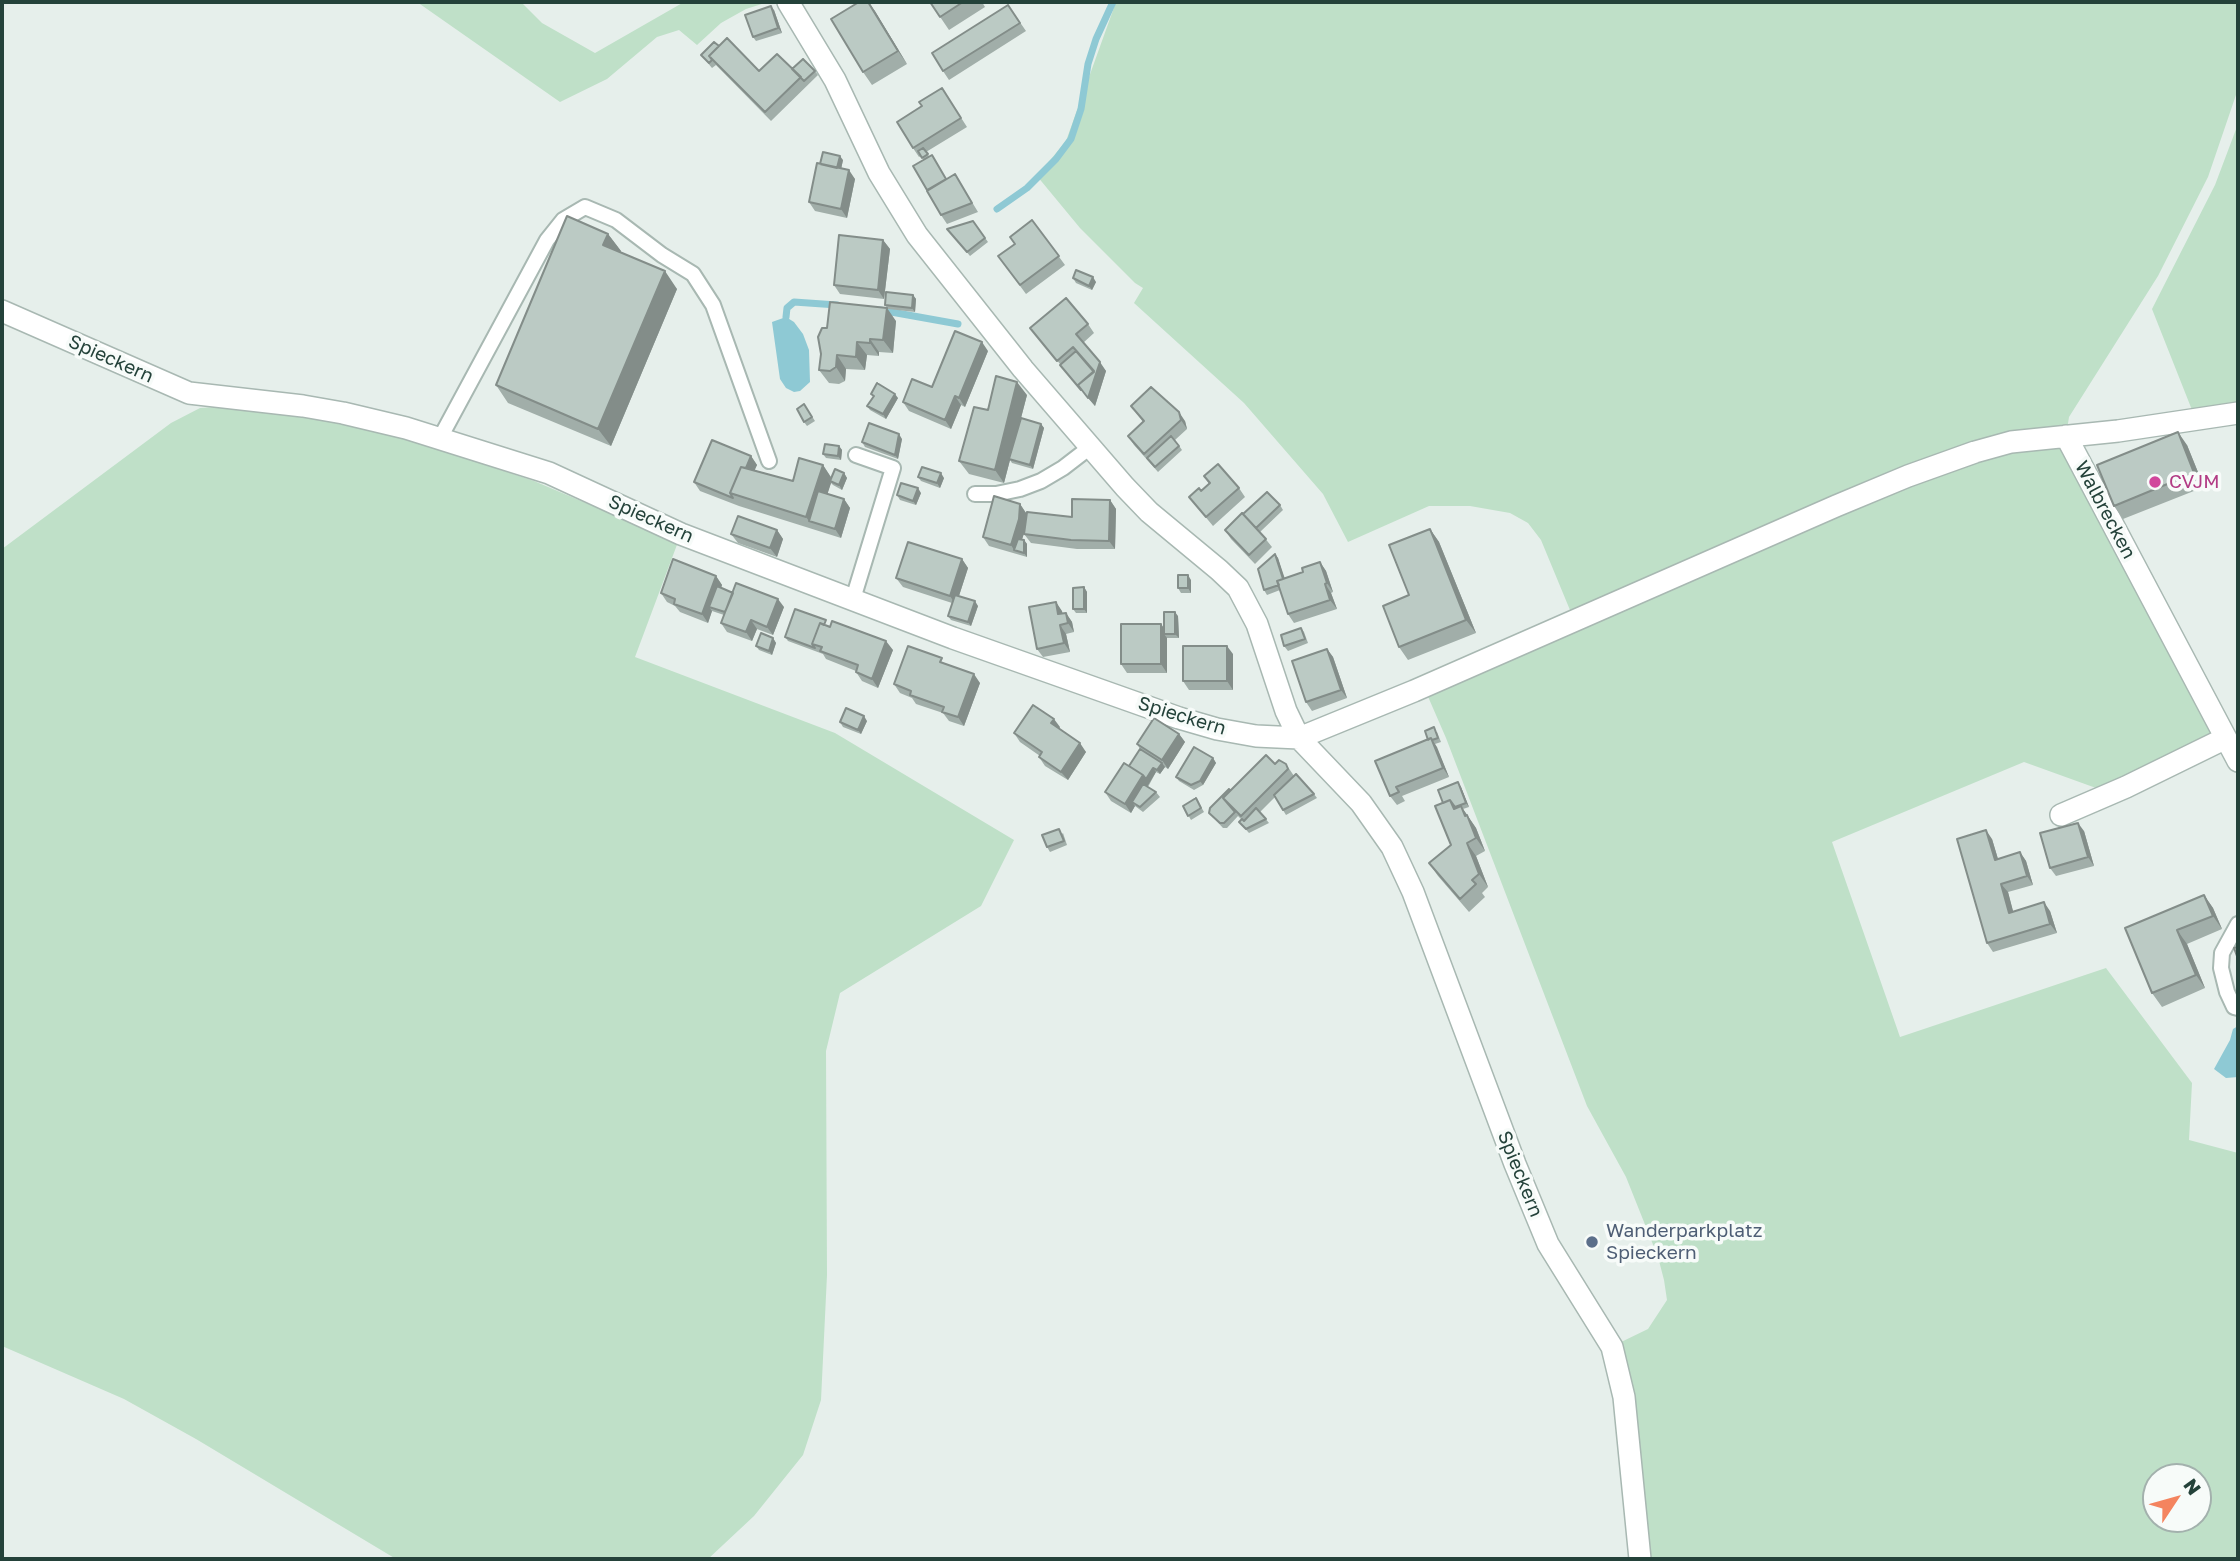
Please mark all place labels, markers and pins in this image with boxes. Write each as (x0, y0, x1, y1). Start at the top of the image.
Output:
place label: CVJM (2169, 471, 2220, 493)
marker: CVJM (2147, 474, 2163, 490)
place label: Wanderparkplatz Spieckern (1606, 1220, 1763, 1264)
marker: Wanderparkplatz Spieckern (1584, 1234, 1600, 1250)

